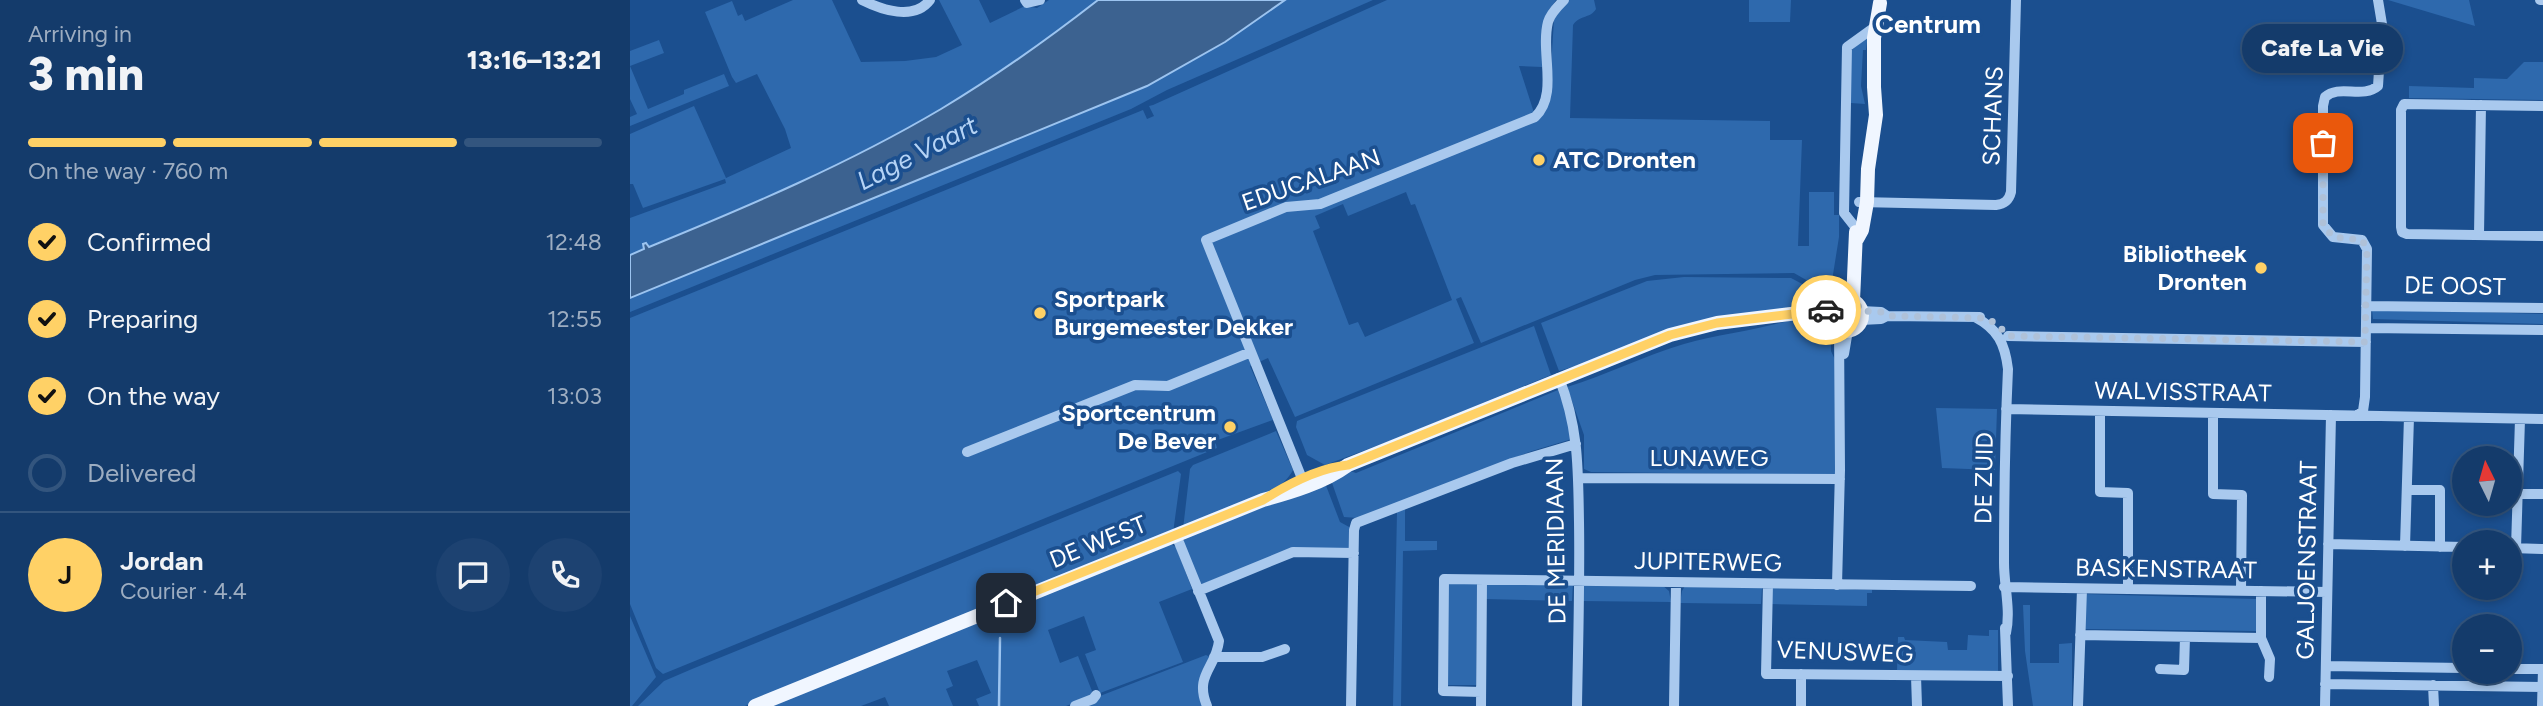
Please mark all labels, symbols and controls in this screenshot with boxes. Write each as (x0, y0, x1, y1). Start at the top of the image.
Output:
district label: Centrum (1875, 8, 1981, 40)
text: Arriving in (28, 20, 132, 48)
callout: Cafe La Vie (2242, 24, 2404, 73)
text: Cafe La Vie (2261, 34, 2384, 62)
text: 13:16–13:21 (467, 44, 602, 76)
text: 3 min (28, 46, 144, 102)
street label: SCHANS (1976, 66, 2009, 166)
water label: Lage Vaart (851, 109, 983, 197)
pin (2293, 113, 2353, 173)
icon: bag (2304, 124, 2342, 162)
street label: EDUCALAAN (1238, 142, 1384, 217)
place label: ATC Dronten (1553, 145, 1696, 174)
marker: ATC Dronten (1531, 152, 1547, 168)
text: On the way · 760 m (28, 157, 228, 185)
icon: check (28, 223, 66, 261)
text: Confirmed (87, 226, 211, 258)
text: 12:48 (545, 228, 602, 256)
place label: Bibliotheek Dronten (2123, 239, 2247, 296)
marker: Bibliotheek Dronten (2253, 260, 2269, 276)
street label: DE OOST (2404, 270, 2506, 301)
courier (1791, 275, 1861, 345)
place label: Sportpark Burgemeester Dekker (1054, 284, 1293, 341)
icon: car (1807, 291, 1845, 329)
icon: check (28, 300, 66, 338)
text: Preparing (87, 303, 198, 335)
text: 12:55 (547, 305, 602, 333)
marker: Sportpark Burgemeester Dekker (1032, 305, 1048, 321)
street label: WALVISSTRAAT (2094, 375, 2272, 408)
icon: check (28, 377, 66, 415)
text: On the way (87, 380, 220, 412)
text: 13:03 (547, 382, 602, 410)
place label: Sportcentrum De Bever (1061, 398, 1216, 455)
marker: Sportcentrum De Bever (1222, 419, 1238, 435)
street label: DE ZUID (1968, 432, 1999, 524)
street label: LUNAWEG (1650, 443, 1768, 472)
north arrow (2452, 446, 2522, 516)
map controls (2452, 446, 2522, 684)
text: Delivered (87, 457, 196, 489)
street label: DE MERIDIAAN (1540, 457, 1571, 625)
street label: GALJOENSTRAAT (2290, 460, 2323, 660)
street label: DE WEST (1045, 509, 1150, 574)
button: + (2452, 530, 2522, 600)
button: chat (436, 538, 510, 612)
button: phone (528, 538, 602, 612)
text: Jordan (120, 545, 203, 577)
street label: JUPITERWEG (1634, 546, 1782, 577)
street label: BASKENSTRAAT (2075, 552, 2257, 585)
text: J (58, 559, 72, 591)
pin (976, 573, 1036, 633)
text: Courier · 4.4 (120, 577, 247, 605)
icon: home (987, 584, 1025, 622)
button: − (2452, 614, 2522, 684)
street label: VENUSWEG (1776, 635, 1914, 668)

